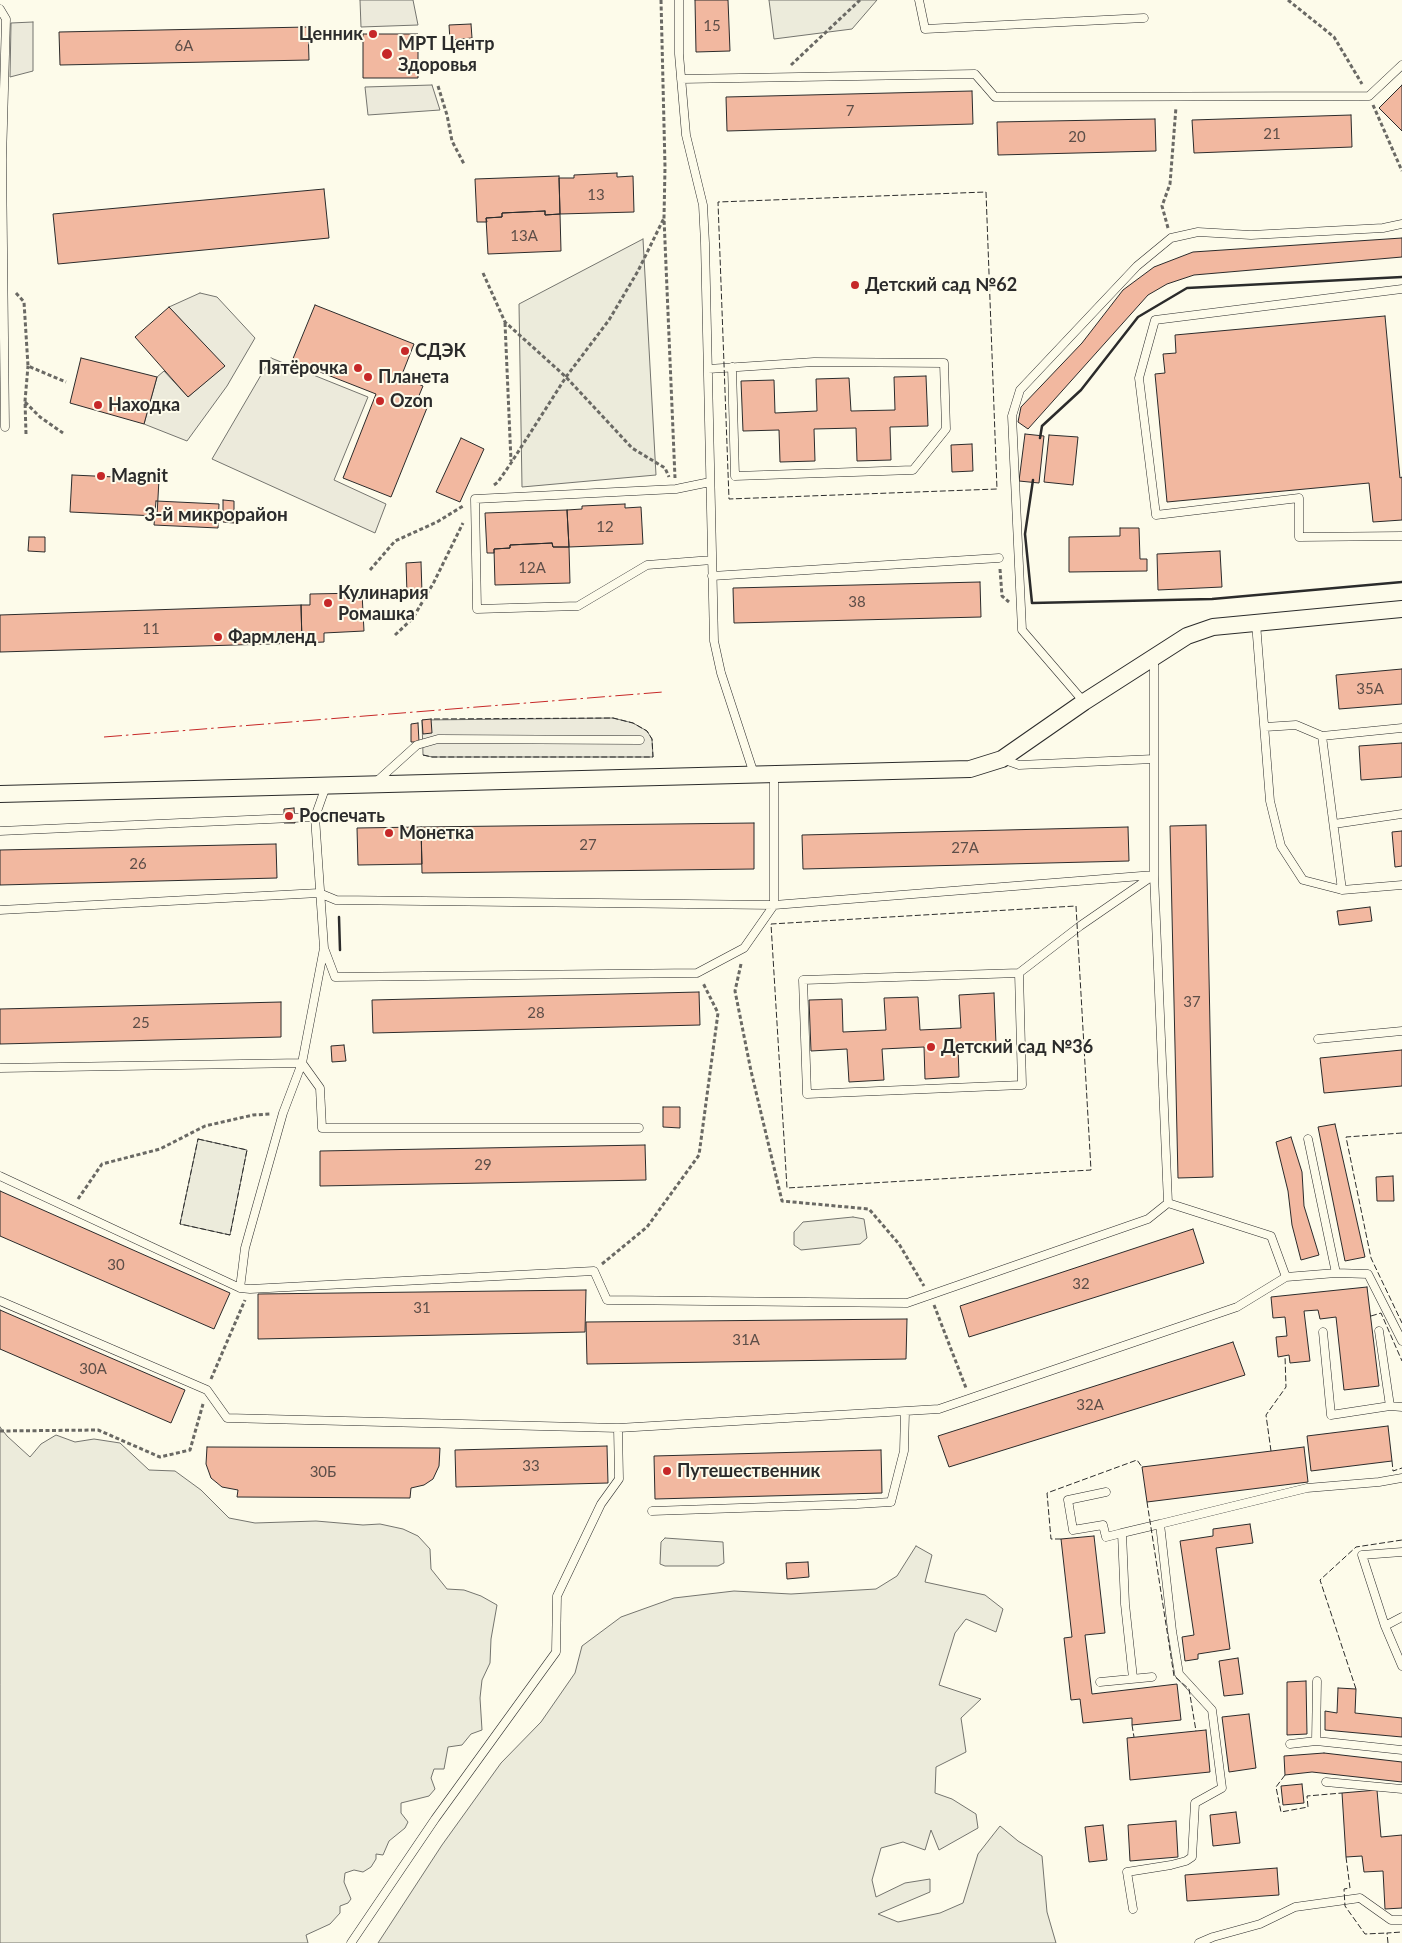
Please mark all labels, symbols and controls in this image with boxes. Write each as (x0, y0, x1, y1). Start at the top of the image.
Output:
house number: 15 (703, 17, 721, 35)
place label: Ценник (299, 23, 363, 45)
marker: Ценник (367, 28, 379, 40)
place label: МРТ Центр Здоровья (398, 33, 494, 76)
house number: 6А (175, 37, 193, 55)
marker: МРТ Центр Здоровья (380, 47, 394, 61)
house number: 7 (846, 102, 854, 120)
house number: 21 (1263, 125, 1281, 143)
house number: 20 (1068, 128, 1086, 146)
house number: 13 (587, 186, 605, 204)
house number: 13А (510, 227, 538, 245)
place label: Детский сад №62 (865, 274, 1017, 296)
marker: Детский сад №62 (849, 279, 861, 291)
place label: СДЭК (415, 340, 466, 362)
marker: СДЭК (399, 345, 411, 357)
place label: Пятёрочка (258, 357, 348, 379)
marker: Пятёрочка (352, 362, 364, 374)
place label: Планета (378, 366, 449, 388)
marker: Планета (362, 371, 374, 383)
place label: Ozon (390, 390, 433, 412)
place label: Находка (108, 394, 180, 416)
marker: Ozon (374, 395, 386, 407)
marker: Находка (92, 399, 104, 411)
place label: Magnit (111, 465, 168, 487)
marker: Magnit (95, 470, 107, 482)
district label: 3-й микрорайон (144, 504, 288, 526)
house number: 12 (596, 518, 614, 536)
house number: 12А (518, 559, 546, 577)
place label: Кулинария Ромашка (338, 582, 429, 624)
house number: 38 (848, 593, 866, 611)
marker: Кулинария Ромашка (322, 597, 334, 609)
house number: 11 (142, 620, 160, 638)
place label: Фармленд (228, 626, 317, 648)
marker: Фармленд (212, 631, 224, 643)
house number: 35А (1356, 680, 1384, 698)
place label: Роспечать (299, 805, 385, 827)
marker: Роспечать (283, 810, 295, 822)
place label: Монетка (399, 822, 474, 844)
marker: Монетка (383, 827, 395, 839)
house number: 27 (579, 836, 597, 854)
house number: 27А (951, 839, 979, 857)
house number: 26 (129, 855, 147, 873)
house number: 37 (1183, 993, 1201, 1011)
house number: 28 (527, 1004, 545, 1022)
house number: 25 (132, 1014, 150, 1032)
place label: Детский сад №36 (941, 1036, 1093, 1058)
marker: Детский сад №36 (925, 1041, 937, 1053)
house number: 29 (474, 1156, 492, 1174)
house number: 30 (107, 1256, 125, 1274)
house number: 32 (1072, 1275, 1090, 1293)
house number: 31 (413, 1299, 431, 1317)
house number: 31А (732, 1331, 760, 1349)
house number: 30А (79, 1360, 107, 1378)
house number: 32А (1076, 1396, 1104, 1414)
house number: 33 (522, 1457, 540, 1475)
place label: Путешественник (677, 1460, 820, 1482)
house number: 30Б (310, 1463, 336, 1481)
marker: Путешественник (661, 1465, 673, 1477)

